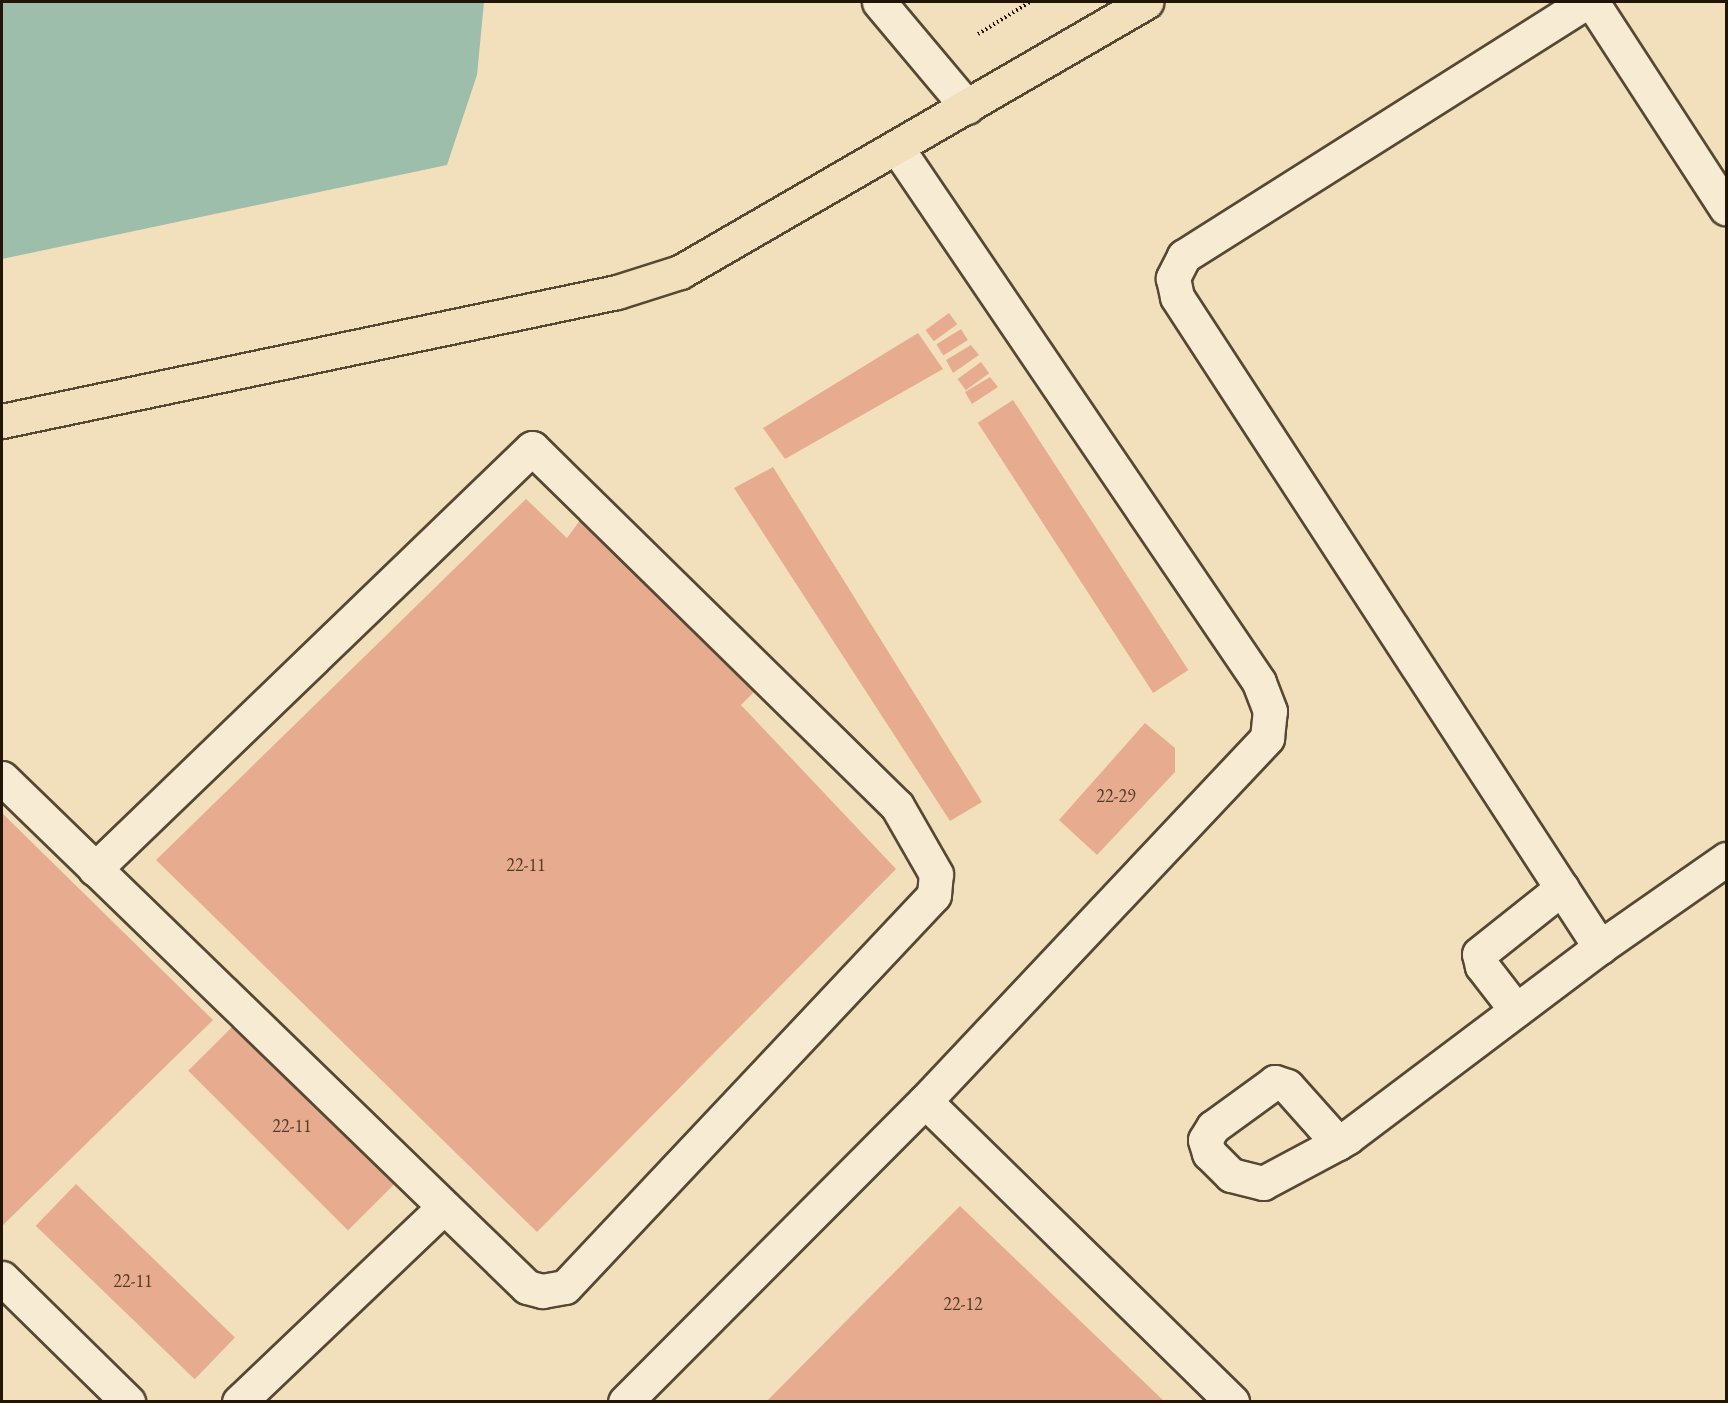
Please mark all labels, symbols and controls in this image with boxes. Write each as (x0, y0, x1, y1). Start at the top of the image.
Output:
house number: 22-29 (1096, 785, 1136, 807)
house number: 22-11 (506, 854, 546, 876)
house number: 22-11 (272, 1115, 312, 1137)
house number: 22-11 (113, 1270, 153, 1292)
house number: 22-12 (943, 1293, 983, 1315)

